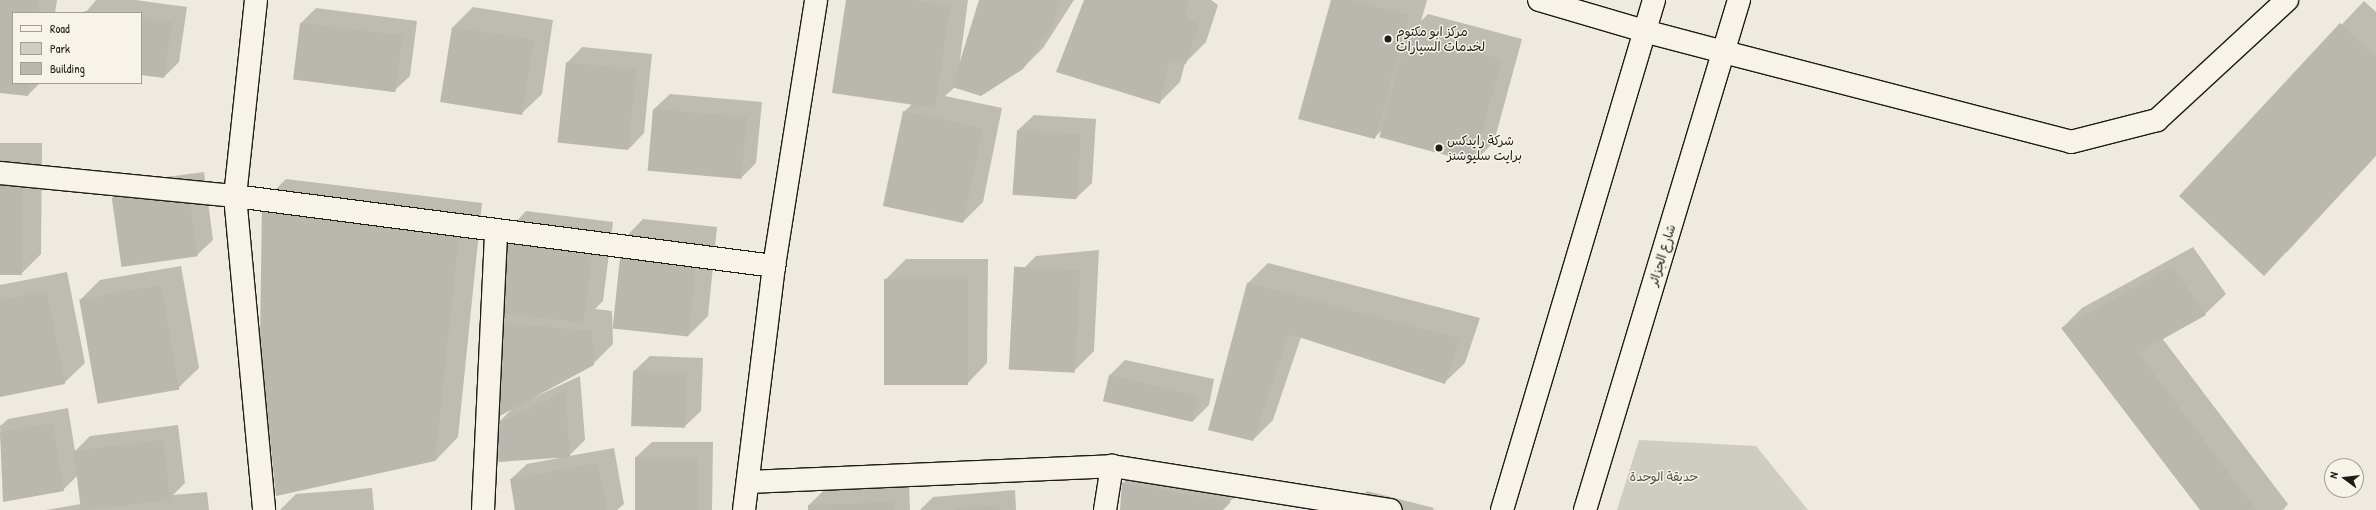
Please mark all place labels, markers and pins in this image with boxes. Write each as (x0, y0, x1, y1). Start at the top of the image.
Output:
place label: مركز ابو مكتوم لخدمات السيارات (1396, 24, 1485, 55)
marker: مركز ابو مكتوم لخدمات السيارات (1383, 34, 1393, 44)
place label: شركة رايدكس برايت سليوشنز (1447, 133, 1522, 164)
marker: شركة رايدكس برايت سليوشنز (1434, 143, 1444, 153)

